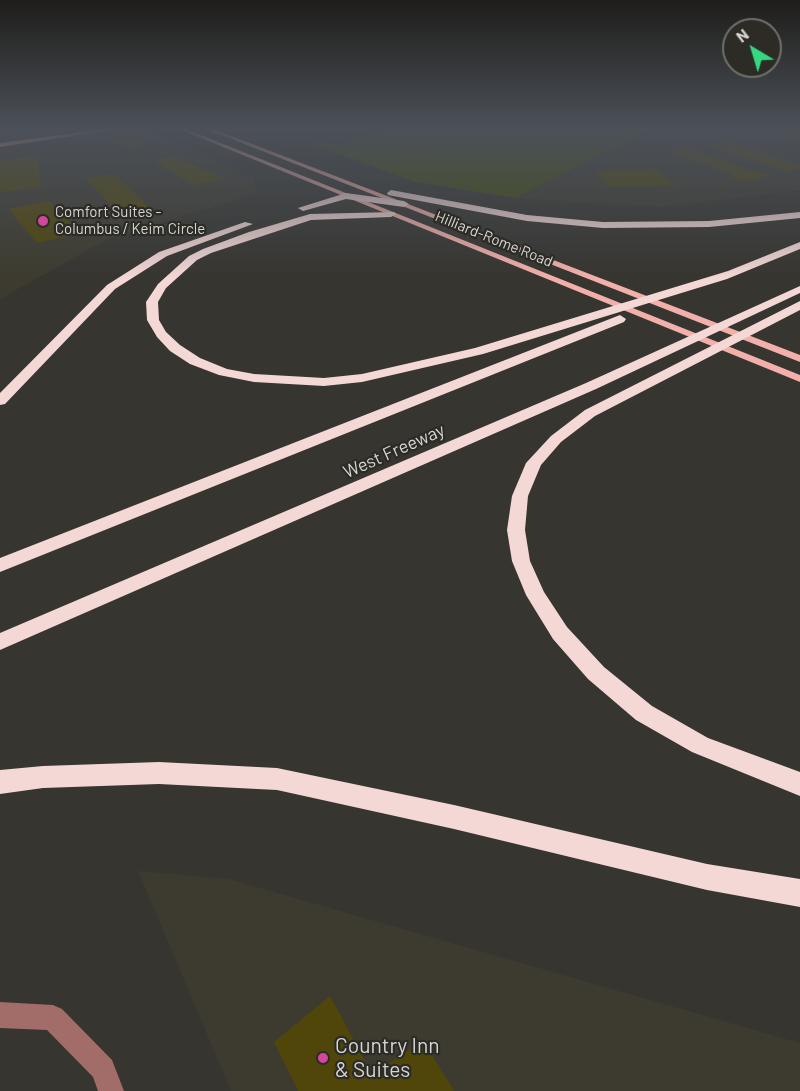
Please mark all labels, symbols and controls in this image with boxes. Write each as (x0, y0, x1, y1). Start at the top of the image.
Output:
north arrow (722, 18, 782, 78)
text: N (732, 24, 752, 46)
place label: Comfort Suites - Columbus / Keim Circle (55, 203, 205, 238)
street label: Hilliard-Rome Road (433, 207, 555, 271)
marker: Comfort Suites - Columbus / Keim Circle (36, 214, 50, 228)
street label: West Freeway (340, 419, 448, 483)
place label: Country Inn & Suites (335, 1033, 440, 1083)
marker: Country Inn & Suites (316, 1051, 330, 1065)

